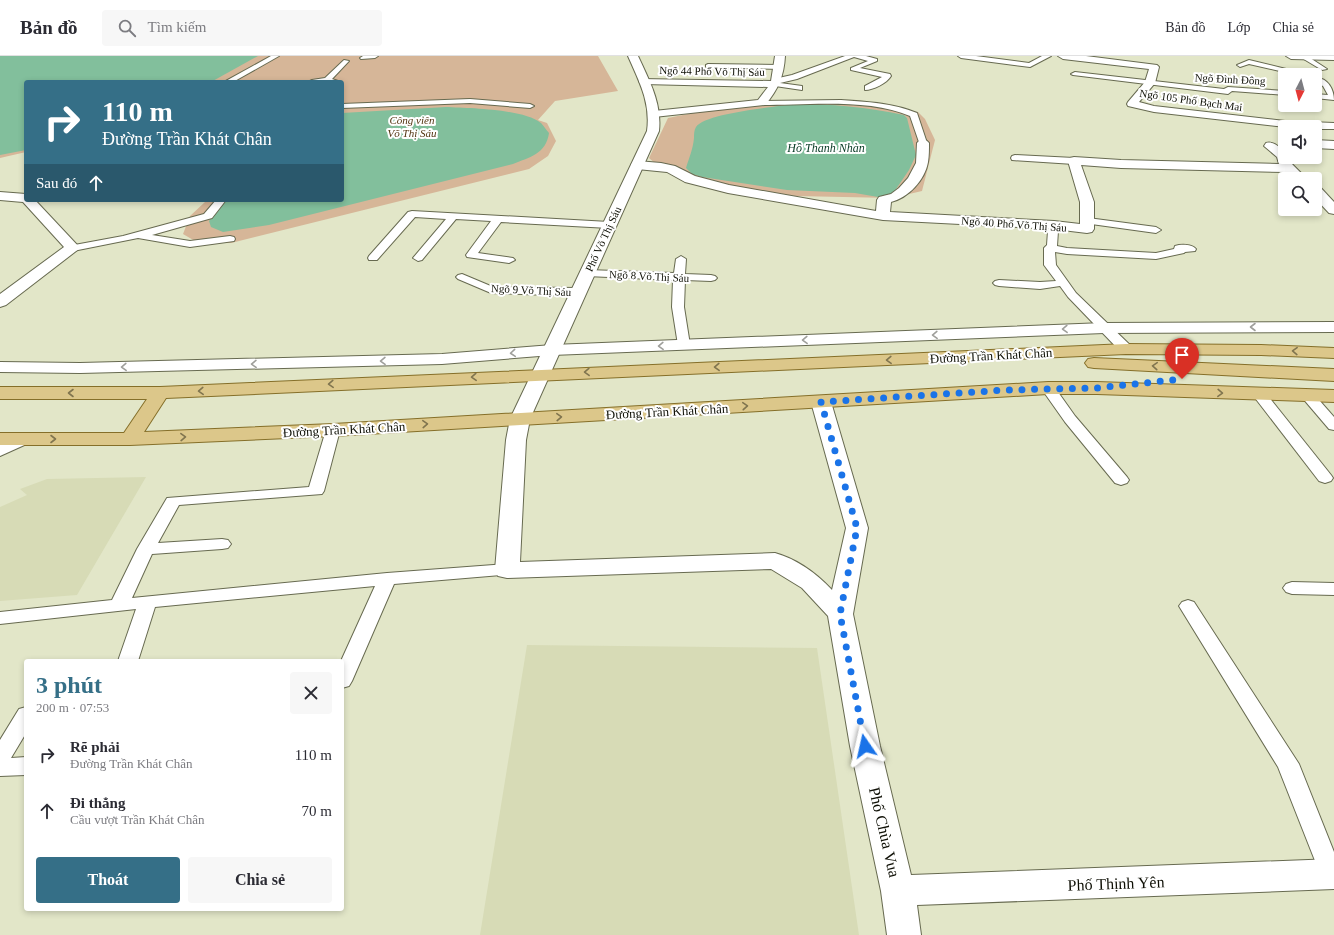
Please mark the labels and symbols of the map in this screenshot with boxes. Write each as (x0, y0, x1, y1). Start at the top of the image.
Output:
street label: Ngõ 44 Phố Võ Thị Sáu (659, 64, 765, 79)
north arrow (1278, 68, 1322, 112)
street label: Ngõ Đình Đông (1194, 71, 1266, 87)
street label: Ngõ 105 Phố Bạch Mai (1139, 87, 1243, 113)
park label: Công viên Võ Thị Sáu (388, 114, 437, 140)
water label: Hồ Thanh Nhàn (786, 141, 865, 155)
street label: Phố Võ Thị Sáu (583, 204, 624, 274)
street label: Ngõ 40 Phố Võ Thị Sáu (961, 214, 1068, 235)
street label: Ngõ 8 Võ Thị Sáu (609, 268, 690, 285)
street label: Ngõ 9 Võ Thị Sáu (491, 282, 572, 299)
one-way arrow (1250, 323, 1256, 331)
one-way arrow (1062, 325, 1068, 334)
one-way arrow (932, 330, 938, 339)
one-way arrow (802, 336, 808, 344)
pin (1165, 338, 1199, 379)
one-way arrow (658, 341, 664, 350)
street label: Đường Trần Khát Chân (929, 345, 1053, 366)
one-way arrow (1292, 347, 1298, 355)
one-way arrow (510, 349, 516, 358)
one-way arrow (886, 355, 892, 364)
one-way arrow (380, 357, 386, 365)
one-way arrow (251, 360, 257, 368)
one-way arrow (1152, 362, 1158, 371)
one-way arrow (121, 363, 127, 371)
one-way arrow (714, 363, 720, 371)
one-way arrow (584, 368, 590, 377)
one-way arrow (471, 373, 477, 382)
one-way arrow (328, 380, 334, 388)
one-way arrow (198, 386, 204, 395)
one-way arrow (1217, 388, 1223, 397)
one-way arrow (68, 389, 74, 397)
street label: Đường Trần Khát Chân (605, 401, 729, 422)
one-way arrow (741, 402, 748, 411)
one-way arrow (556, 413, 562, 421)
street label: Đường Trần Khát Chân (282, 419, 406, 440)
one-way arrow (422, 420, 428, 429)
one-way arrow (180, 432, 186, 441)
one-way arrow (50, 435, 56, 443)
position arrow (844, 725, 886, 767)
street label: Phố Chùa Vua (866, 785, 903, 879)
street label: Phố Thịnh Yên (1067, 873, 1165, 894)

